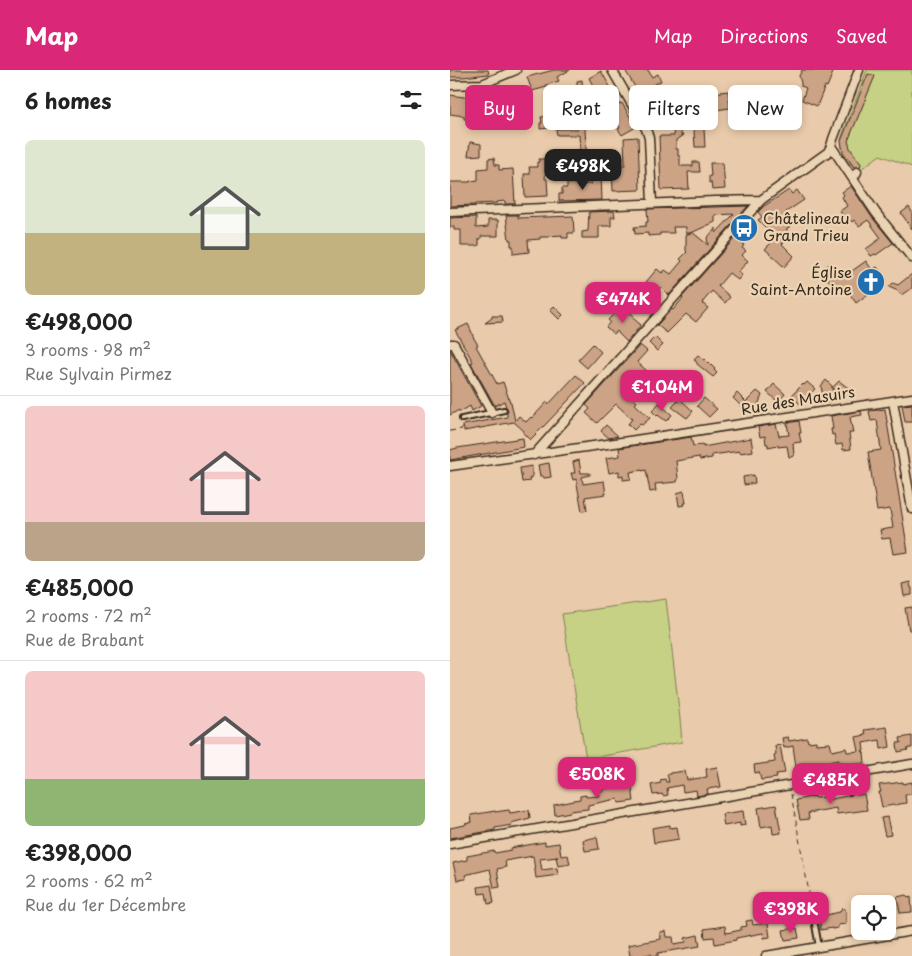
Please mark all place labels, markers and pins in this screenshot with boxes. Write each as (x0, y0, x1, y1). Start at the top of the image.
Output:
pin: €498K (548, 148, 618, 191)
place label: Châtelineau Grand Trieu (763, 206, 850, 246)
bus stop icon: Châtelineau Grand Trieu (729, 213, 759, 243)
place label: Église Saint-Antoine (750, 260, 852, 300)
church icon: Église Saint-Antoine (856, 267, 886, 297)
pin: €474K (588, 282, 658, 324)
pin: €1.04M (621, 370, 703, 412)
pin: €508K (562, 756, 632, 799)
pin: €485K (796, 762, 866, 805)
pin: €398K (756, 892, 826, 934)

